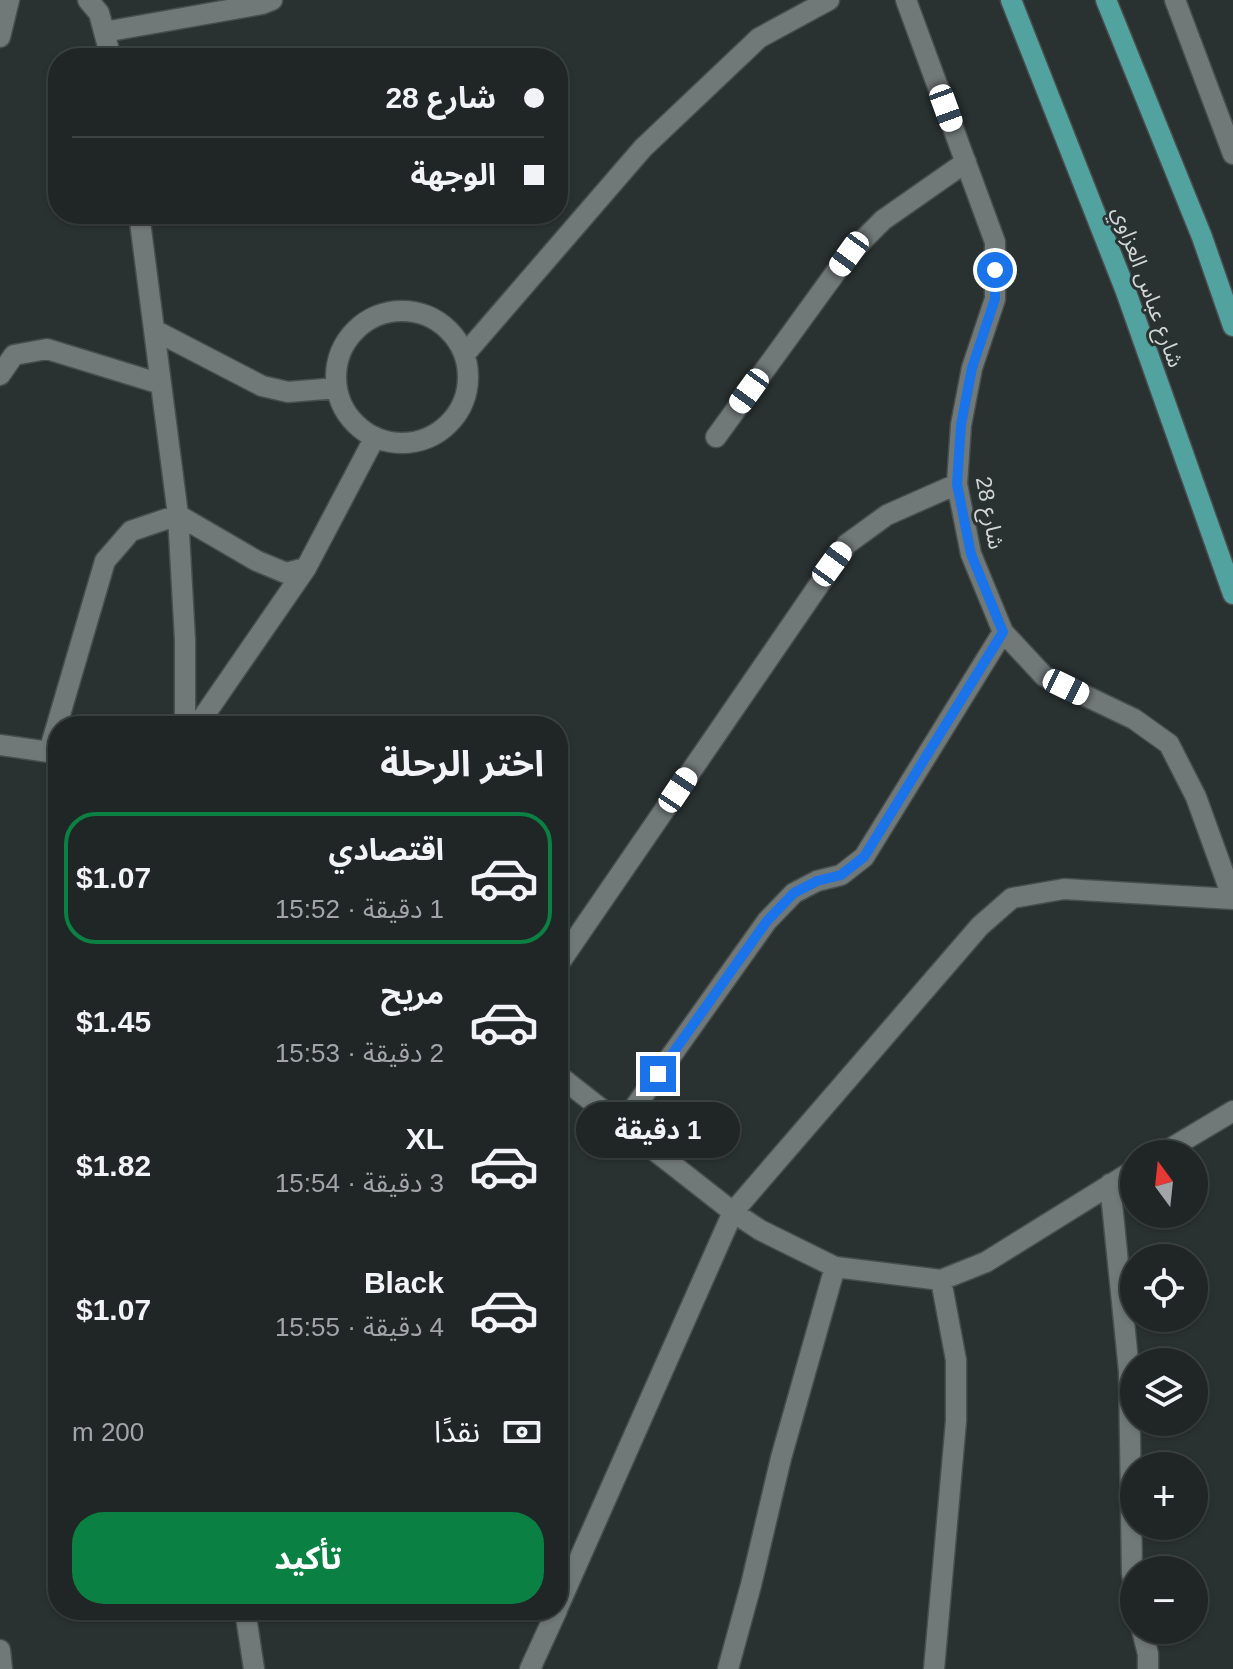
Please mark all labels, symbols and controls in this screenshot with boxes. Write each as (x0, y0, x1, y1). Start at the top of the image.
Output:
text: شارع 28 (385, 81, 496, 114)
car (927, 81, 965, 135)
text: الوجهة (411, 158, 496, 191)
street label: شارع عباس العزاوي (1103, 203, 1189, 372)
car (825, 228, 873, 280)
route start (977, 252, 1013, 288)
car (725, 365, 773, 417)
street label: شارع 28 (967, 475, 1009, 552)
car (808, 538, 856, 590)
car (1039, 666, 1093, 708)
text: اختر الرحلة (380, 743, 544, 784)
car (655, 763, 701, 817)
text: اقتصادي (329, 833, 444, 866)
icon: car (468, 842, 540, 914)
text: $1.07 (76, 861, 151, 894)
text: 1 دقيقة · 15:52 (275, 894, 444, 924)
text: مريح (381, 977, 444, 1010)
icon: car (468, 986, 540, 1058)
text: $1.45 (76, 1005, 151, 1038)
text: 2 دقيقة · 15:53 (275, 1038, 444, 1068)
route end (640, 1056, 676, 1092)
callout: 1 دقيقة (576, 1102, 740, 1158)
text: 1 دقيقة (614, 1115, 702, 1145)
text: XL (406, 1122, 444, 1155)
icon: car (468, 1130, 540, 1202)
north arrow (1120, 1140, 1208, 1228)
map controls (1120, 1140, 1208, 1644)
text: $1.82 (76, 1149, 151, 1182)
text: 3 دقيقة · 15:54 (275, 1168, 444, 1198)
button: locate (1120, 1244, 1208, 1332)
text: Black (364, 1266, 444, 1299)
icon: car (468, 1274, 540, 1346)
text: $1.07 (76, 1293, 151, 1326)
text: 4 دقيقة · 15:55 (275, 1312, 444, 1342)
button: layers (1120, 1348, 1208, 1436)
icon: cash (500, 1410, 544, 1454)
text: نقدًا (434, 1415, 480, 1448)
text: 200 m (72, 1417, 144, 1447)
button: + (1120, 1452, 1208, 1540)
button: تأكيد (72, 1512, 544, 1604)
button: − (1120, 1556, 1208, 1644)

